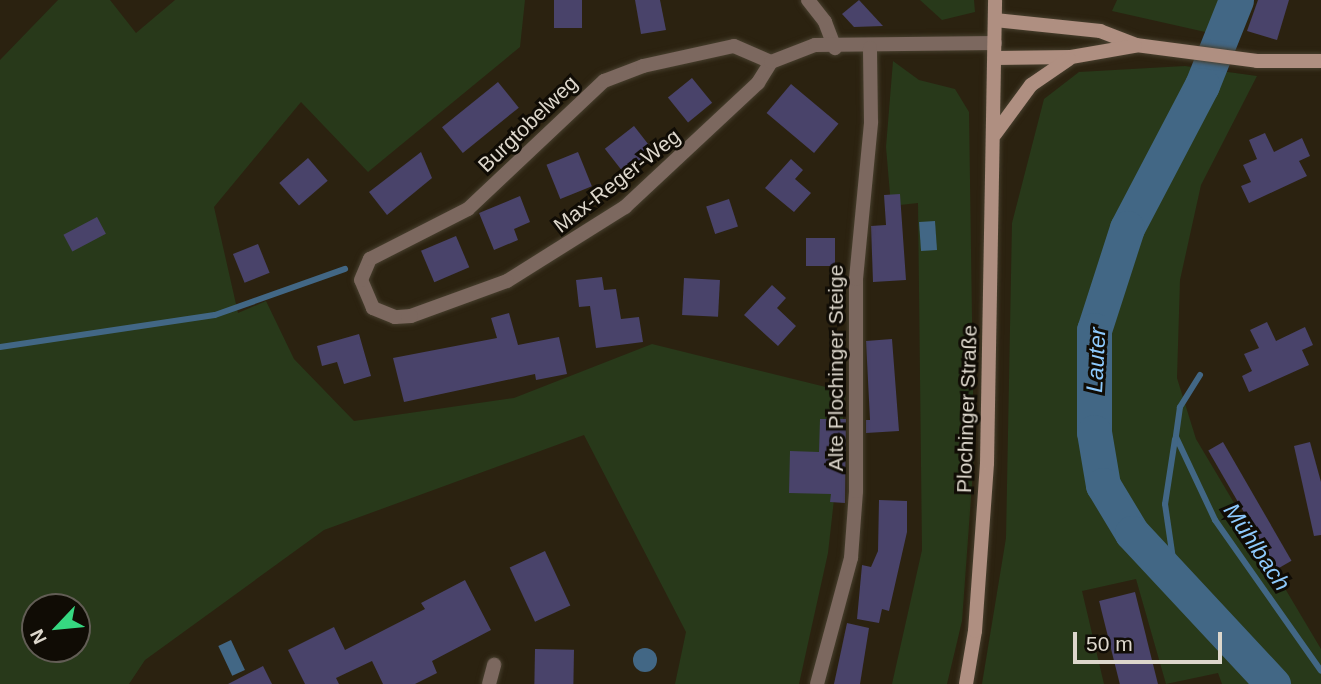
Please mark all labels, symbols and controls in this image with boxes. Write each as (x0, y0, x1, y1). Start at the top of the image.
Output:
street label: Burgtobelweg (473, 70, 583, 178)
street label: Max-Reger-Weg (549, 124, 685, 238)
street label: Alte Plochinger Steige (823, 265, 849, 471)
street label: Plochinger Straße (951, 325, 983, 493)
water label: Lauter (1081, 327, 1111, 393)
water label: Mühlbach (1218, 498, 1296, 596)
north arrow (21, 593, 91, 663)
scale bar (1076, 618, 1225, 662)
text: N (26, 626, 51, 647)
text: 50 m (1086, 632, 1133, 655)

